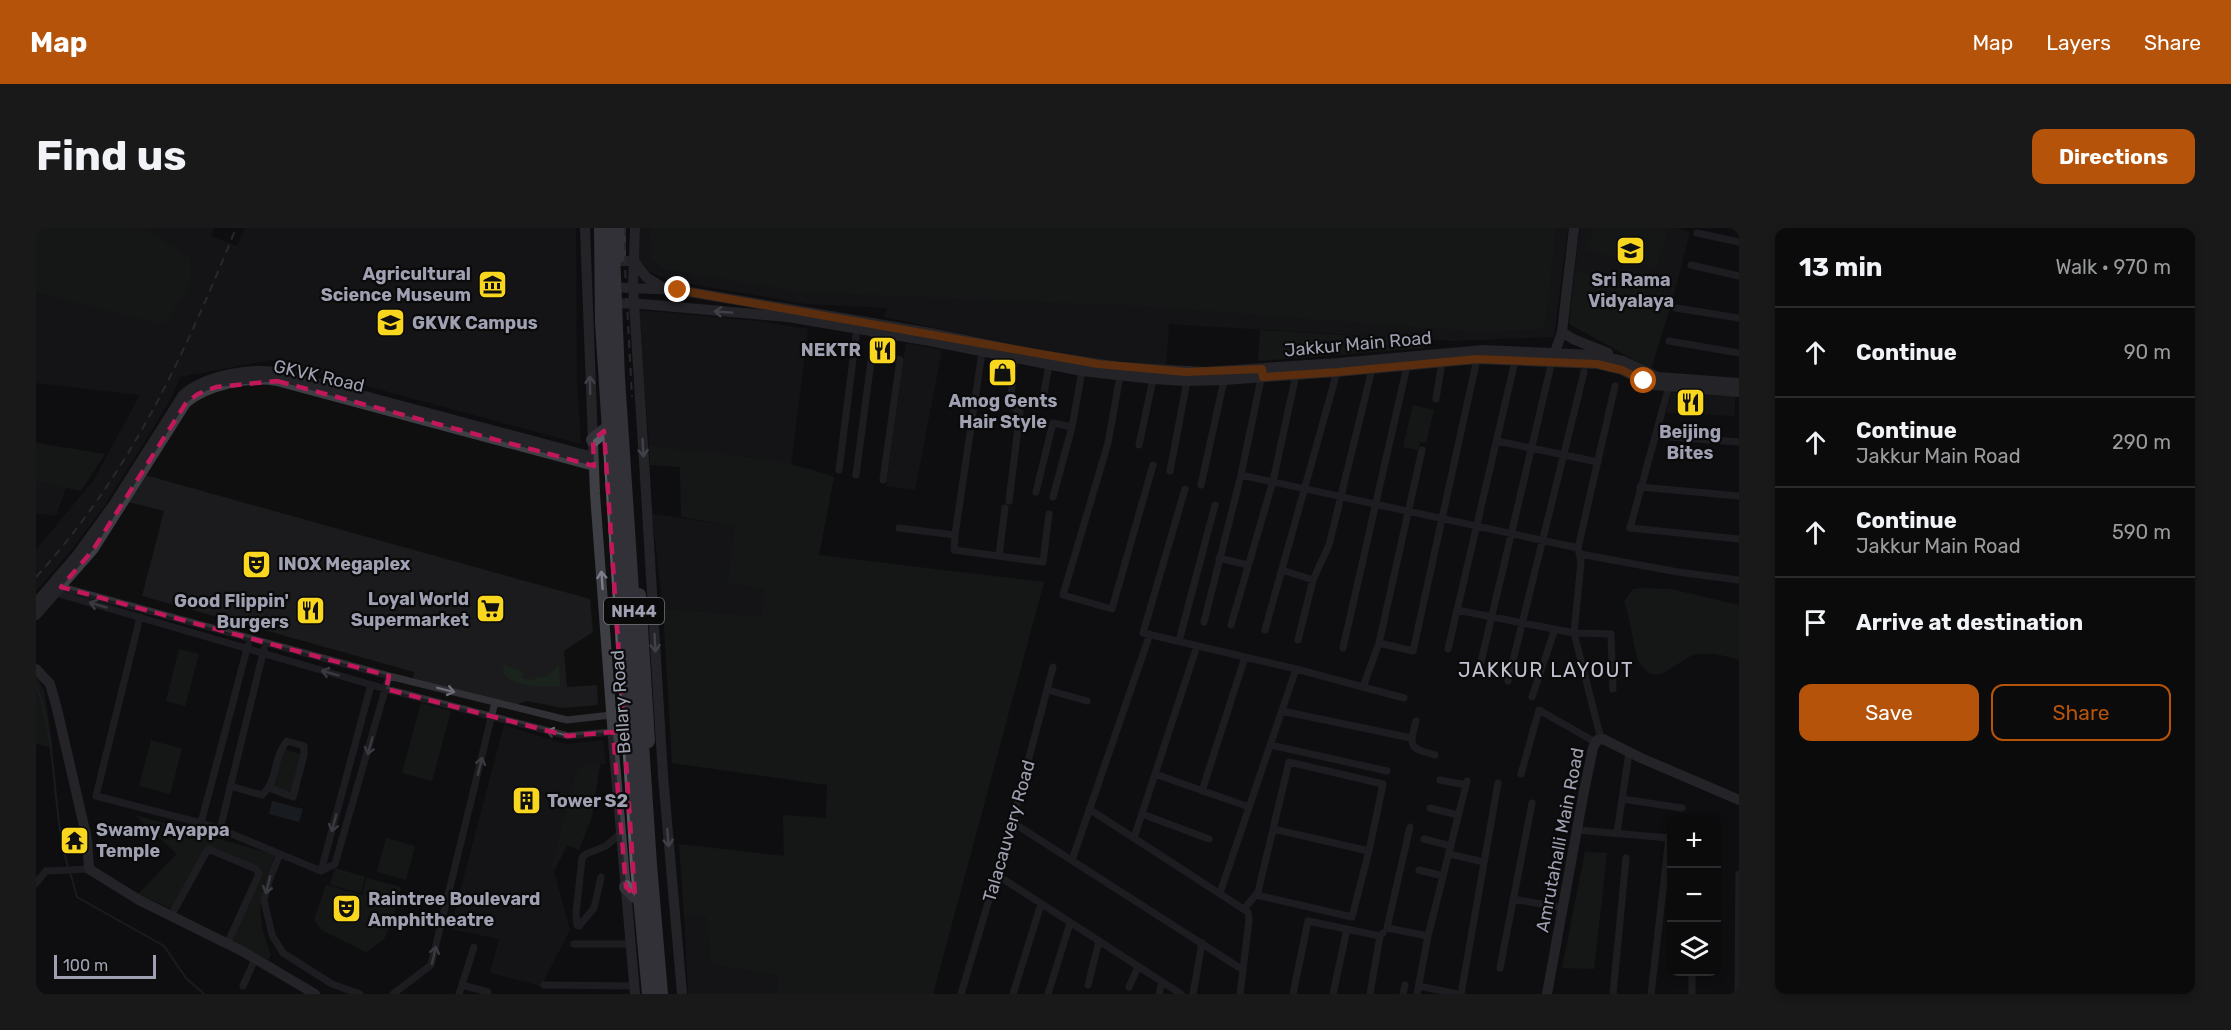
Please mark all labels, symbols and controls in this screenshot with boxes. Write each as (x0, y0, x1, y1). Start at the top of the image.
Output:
text: Map (30, 26, 87, 59)
text: Map (1972, 30, 2013, 55)
text: Layers (2046, 30, 2111, 55)
text: Share (2144, 30, 2201, 55)
button: Directions (2032, 129, 2195, 184)
text: Find us (36, 131, 187, 181)
school or university icon: Sri Rama Vidyalaya (1615, 235, 1647, 267)
text: 13 min (1799, 252, 1883, 283)
text: Walk · 970 m (2055, 255, 2171, 279)
place label: Agricultural Science Museum (321, 263, 471, 306)
museum icon: Agricultural Science Museum (476, 268, 508, 300)
place label: Sri Rama Vidyalaya (1588, 269, 1674, 312)
route end (664, 276, 690, 302)
one-way arrow (714, 306, 734, 317)
school or university icon: GKVK Campus (375, 307, 407, 339)
place label: GKVK Campus (412, 312, 538, 334)
street label: Jakkur Main Road (1283, 327, 1433, 361)
restaurant icon: NEKTR (866, 334, 898, 366)
icon: ahead (1799, 336, 1832, 369)
place label: NEKTR (801, 339, 861, 361)
text: Continue (1856, 339, 1957, 366)
text: 90 m (2124, 340, 2171, 364)
street label: GKVK Road (271, 355, 367, 397)
shop icon: Amog Gents Hair Style (987, 356, 1019, 388)
route start (1630, 367, 1656, 393)
one-way arrow (585, 376, 596, 396)
restaurant icon: Beijing Bites (1674, 387, 1706, 419)
place label: Amog Gents Hair Style (948, 390, 1058, 433)
text: Continue (1856, 417, 1957, 444)
place label: Beijing Bites (1659, 421, 1721, 464)
icon: ahead (1799, 426, 1832, 459)
text: 290 m (2112, 430, 2171, 454)
one-way arrow (638, 438, 649, 458)
text: Jakkur Main Road (1856, 444, 2021, 468)
text: Continue (1856, 507, 1957, 534)
icon: ahead (1799, 516, 1832, 549)
text: 590 m (2112, 520, 2171, 544)
text: Jakkur Main Road (1856, 534, 2021, 558)
theatre icon: INOX Megaplex (241, 548, 273, 580)
place label: INOX Megaplex (278, 553, 411, 575)
one-way arrow (596, 570, 607, 590)
place label: Loyal World Supermarket (351, 588, 469, 631)
place label: Good Flippin' Burgers (174, 590, 289, 633)
supermarket icon: Loyal World Supermarket (474, 593, 506, 625)
restaurant icon: Good Flippin' Burgers (294, 595, 326, 627)
road number: NH44 (604, 598, 664, 624)
one-way arrow (89, 599, 108, 610)
icon: arrive (1799, 606, 1832, 639)
text: Arrive at destination (1856, 609, 2083, 636)
one-way arrow (650, 632, 661, 652)
street label: Bellary Road (606, 649, 636, 755)
district label: JAKKUR LAYOUT (1458, 658, 1634, 682)
one-way arrow (321, 667, 340, 678)
button: Save (1799, 684, 1979, 741)
button: Share (1991, 684, 2171, 741)
one-way arrow (436, 685, 455, 697)
one-way arrow (546, 727, 565, 738)
one-way arrow (364, 736, 375, 755)
street label: Amrutahalli Main Road (1531, 746, 1589, 934)
one-way arrow (474, 756, 486, 775)
street label: Talacauvery Road (978, 757, 1040, 905)
building icon: Tower S2 (510, 785, 542, 817)
place label: Tower S2 (547, 790, 628, 812)
one-way arrow (328, 813, 339, 832)
map controls (1667, 814, 1721, 976)
button: + (1667, 814, 1721, 868)
place label: Swamy Ayappa Temple (96, 819, 230, 862)
temple icon: Swamy Ayappa Temple (59, 824, 91, 856)
one-way arrow (663, 827, 674, 847)
button: − (1667, 868, 1721, 922)
one-way arrow (262, 875, 273, 894)
place label: Raintree Boulevard Amphitheatre (368, 888, 540, 931)
theatre icon: Raintree Boulevard Amphitheatre (331, 893, 363, 925)
button: layers (1667, 922, 1721, 976)
one-way arrow (428, 946, 440, 965)
scale bar (54, 952, 156, 980)
text: 100 m (63, 956, 108, 975)

